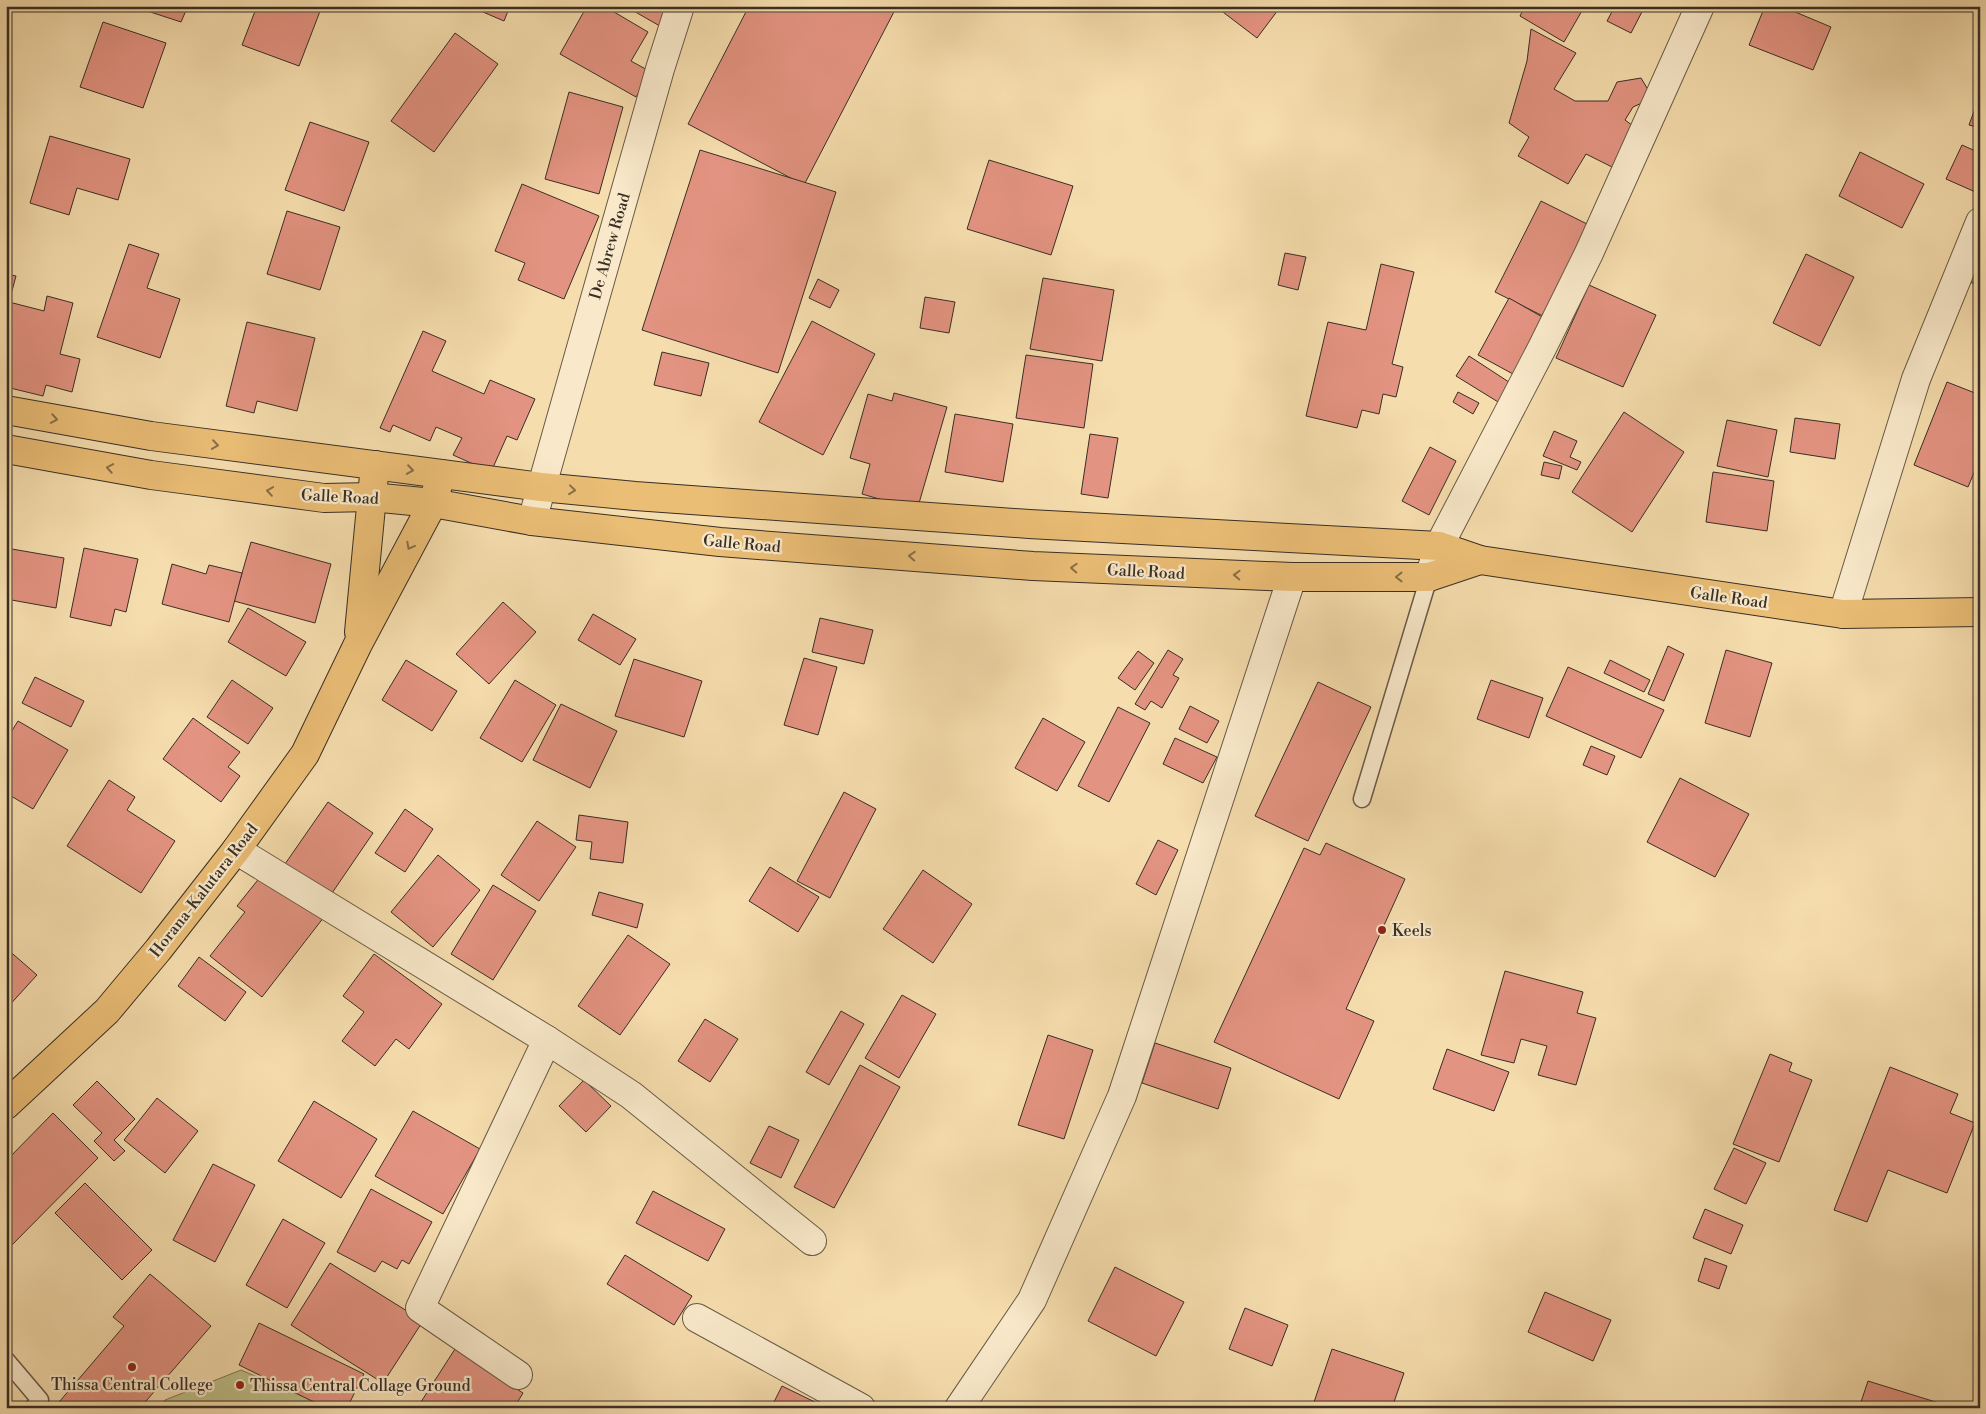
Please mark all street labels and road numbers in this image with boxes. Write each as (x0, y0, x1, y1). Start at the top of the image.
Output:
street label: De Abrew Road (585, 191, 635, 302)
street label: Galle Road (301, 485, 379, 509)
street label: Galle Road (702, 531, 782, 557)
street label: Galle Road (1107, 560, 1185, 584)
street label: Galle Road (1689, 583, 1769, 613)
street label: Horana-Kalutara Road (145, 820, 262, 962)

